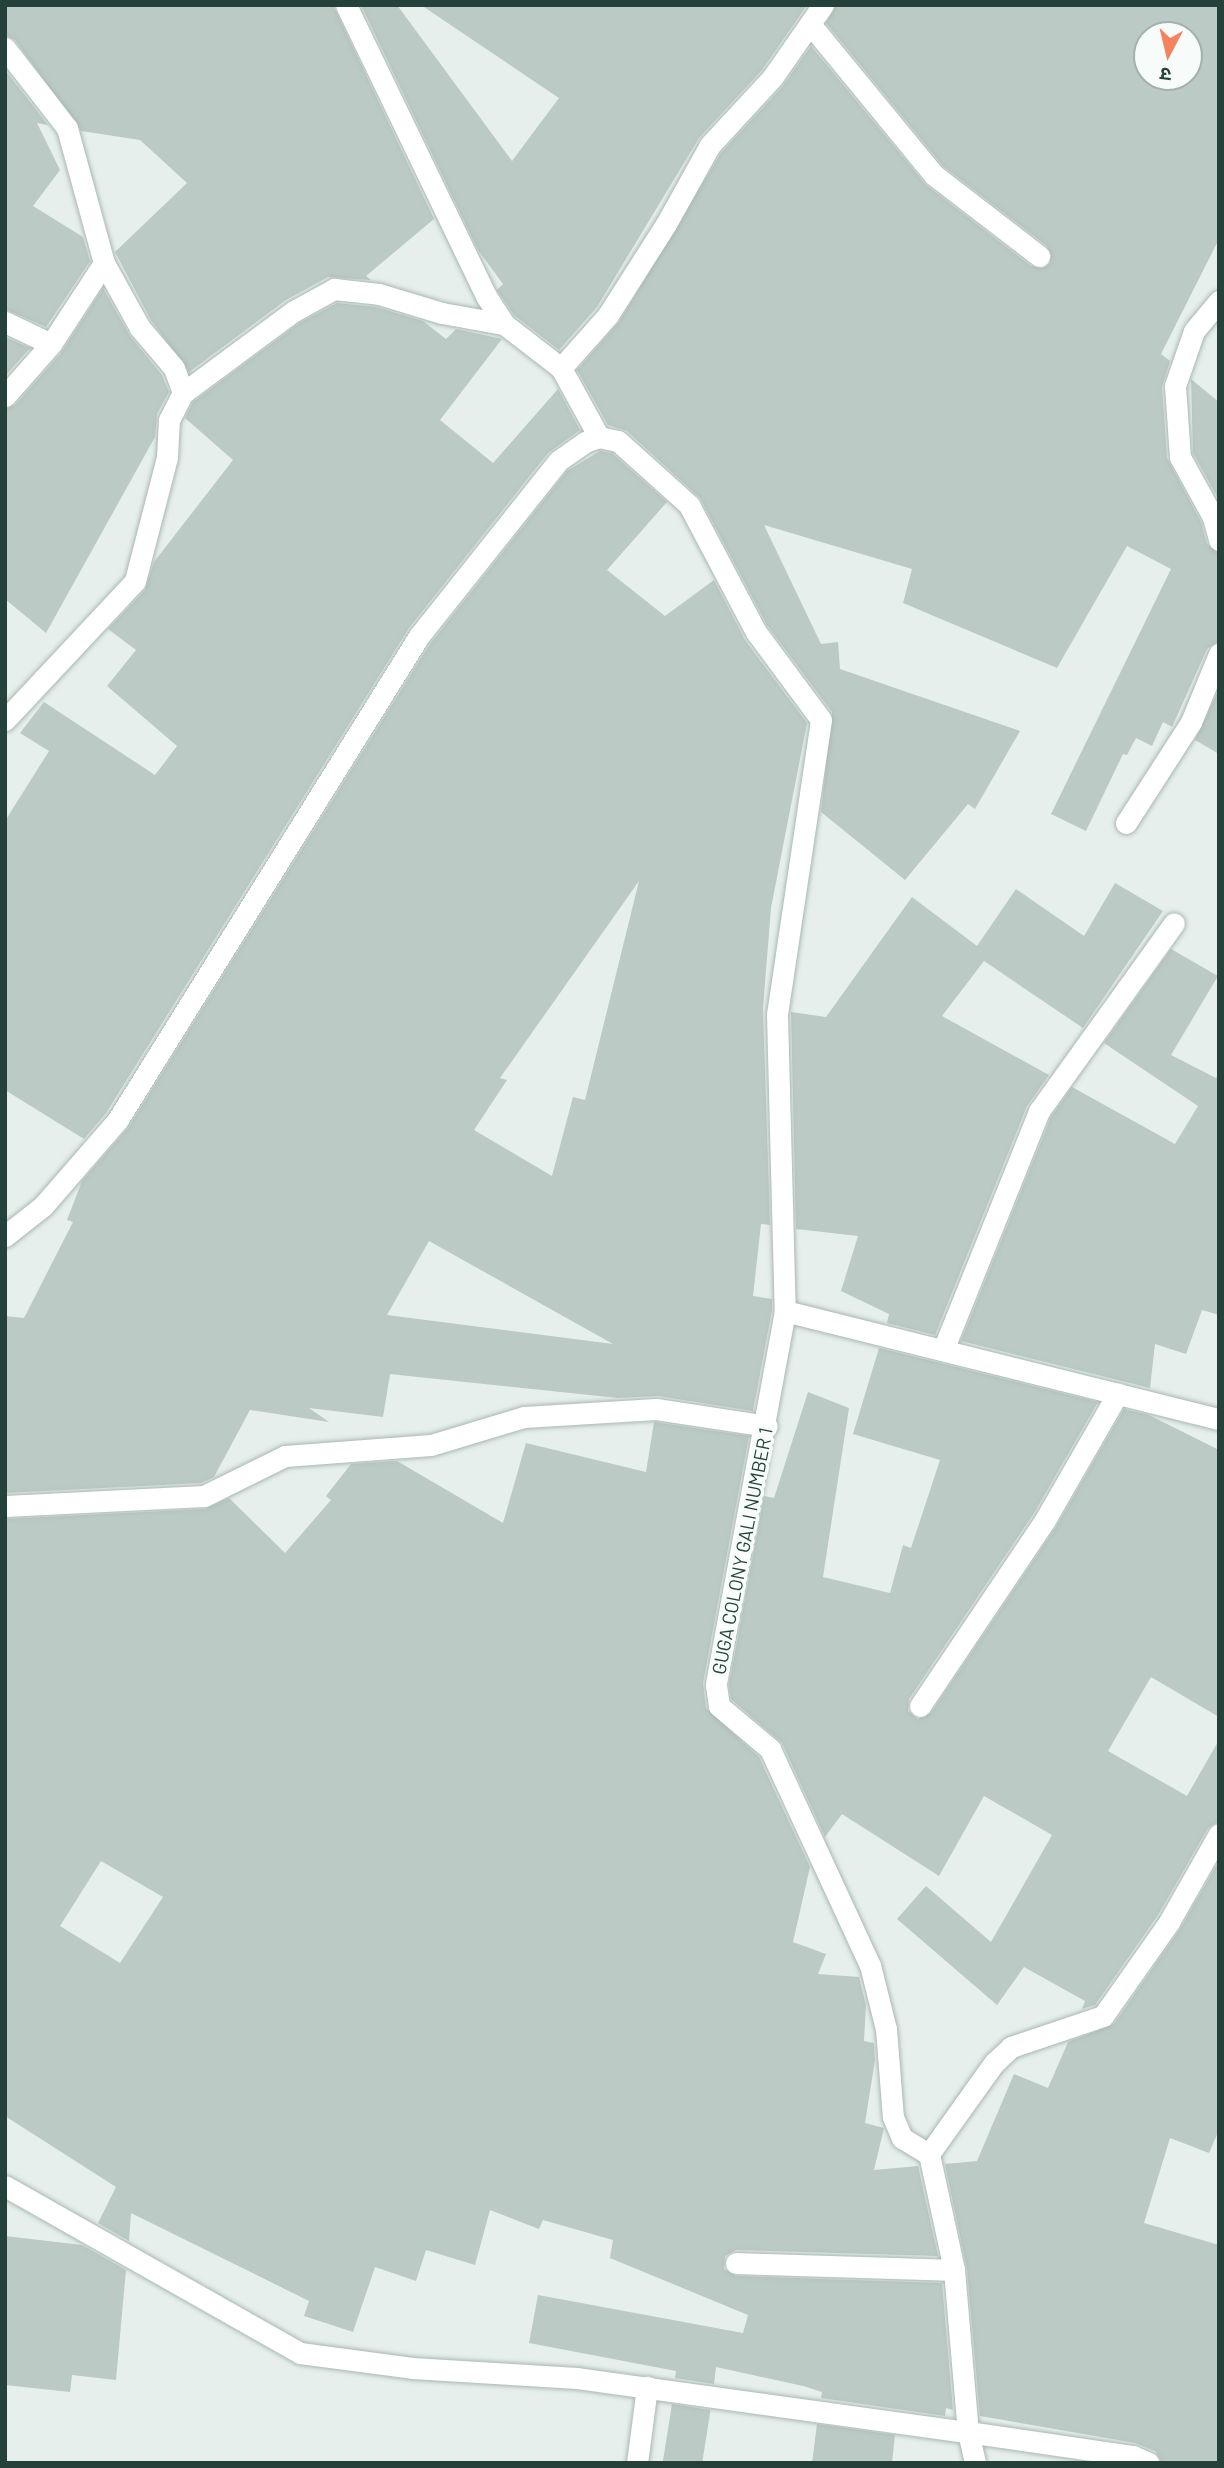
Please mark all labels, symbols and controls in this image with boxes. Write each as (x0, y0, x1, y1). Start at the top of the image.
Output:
north arrow (1133, 21, 1203, 91)
text: उ (1159, 63, 1173, 87)
street label: GUGA COLONY GALI NUMBER 1 (707, 1426, 777, 1676)

